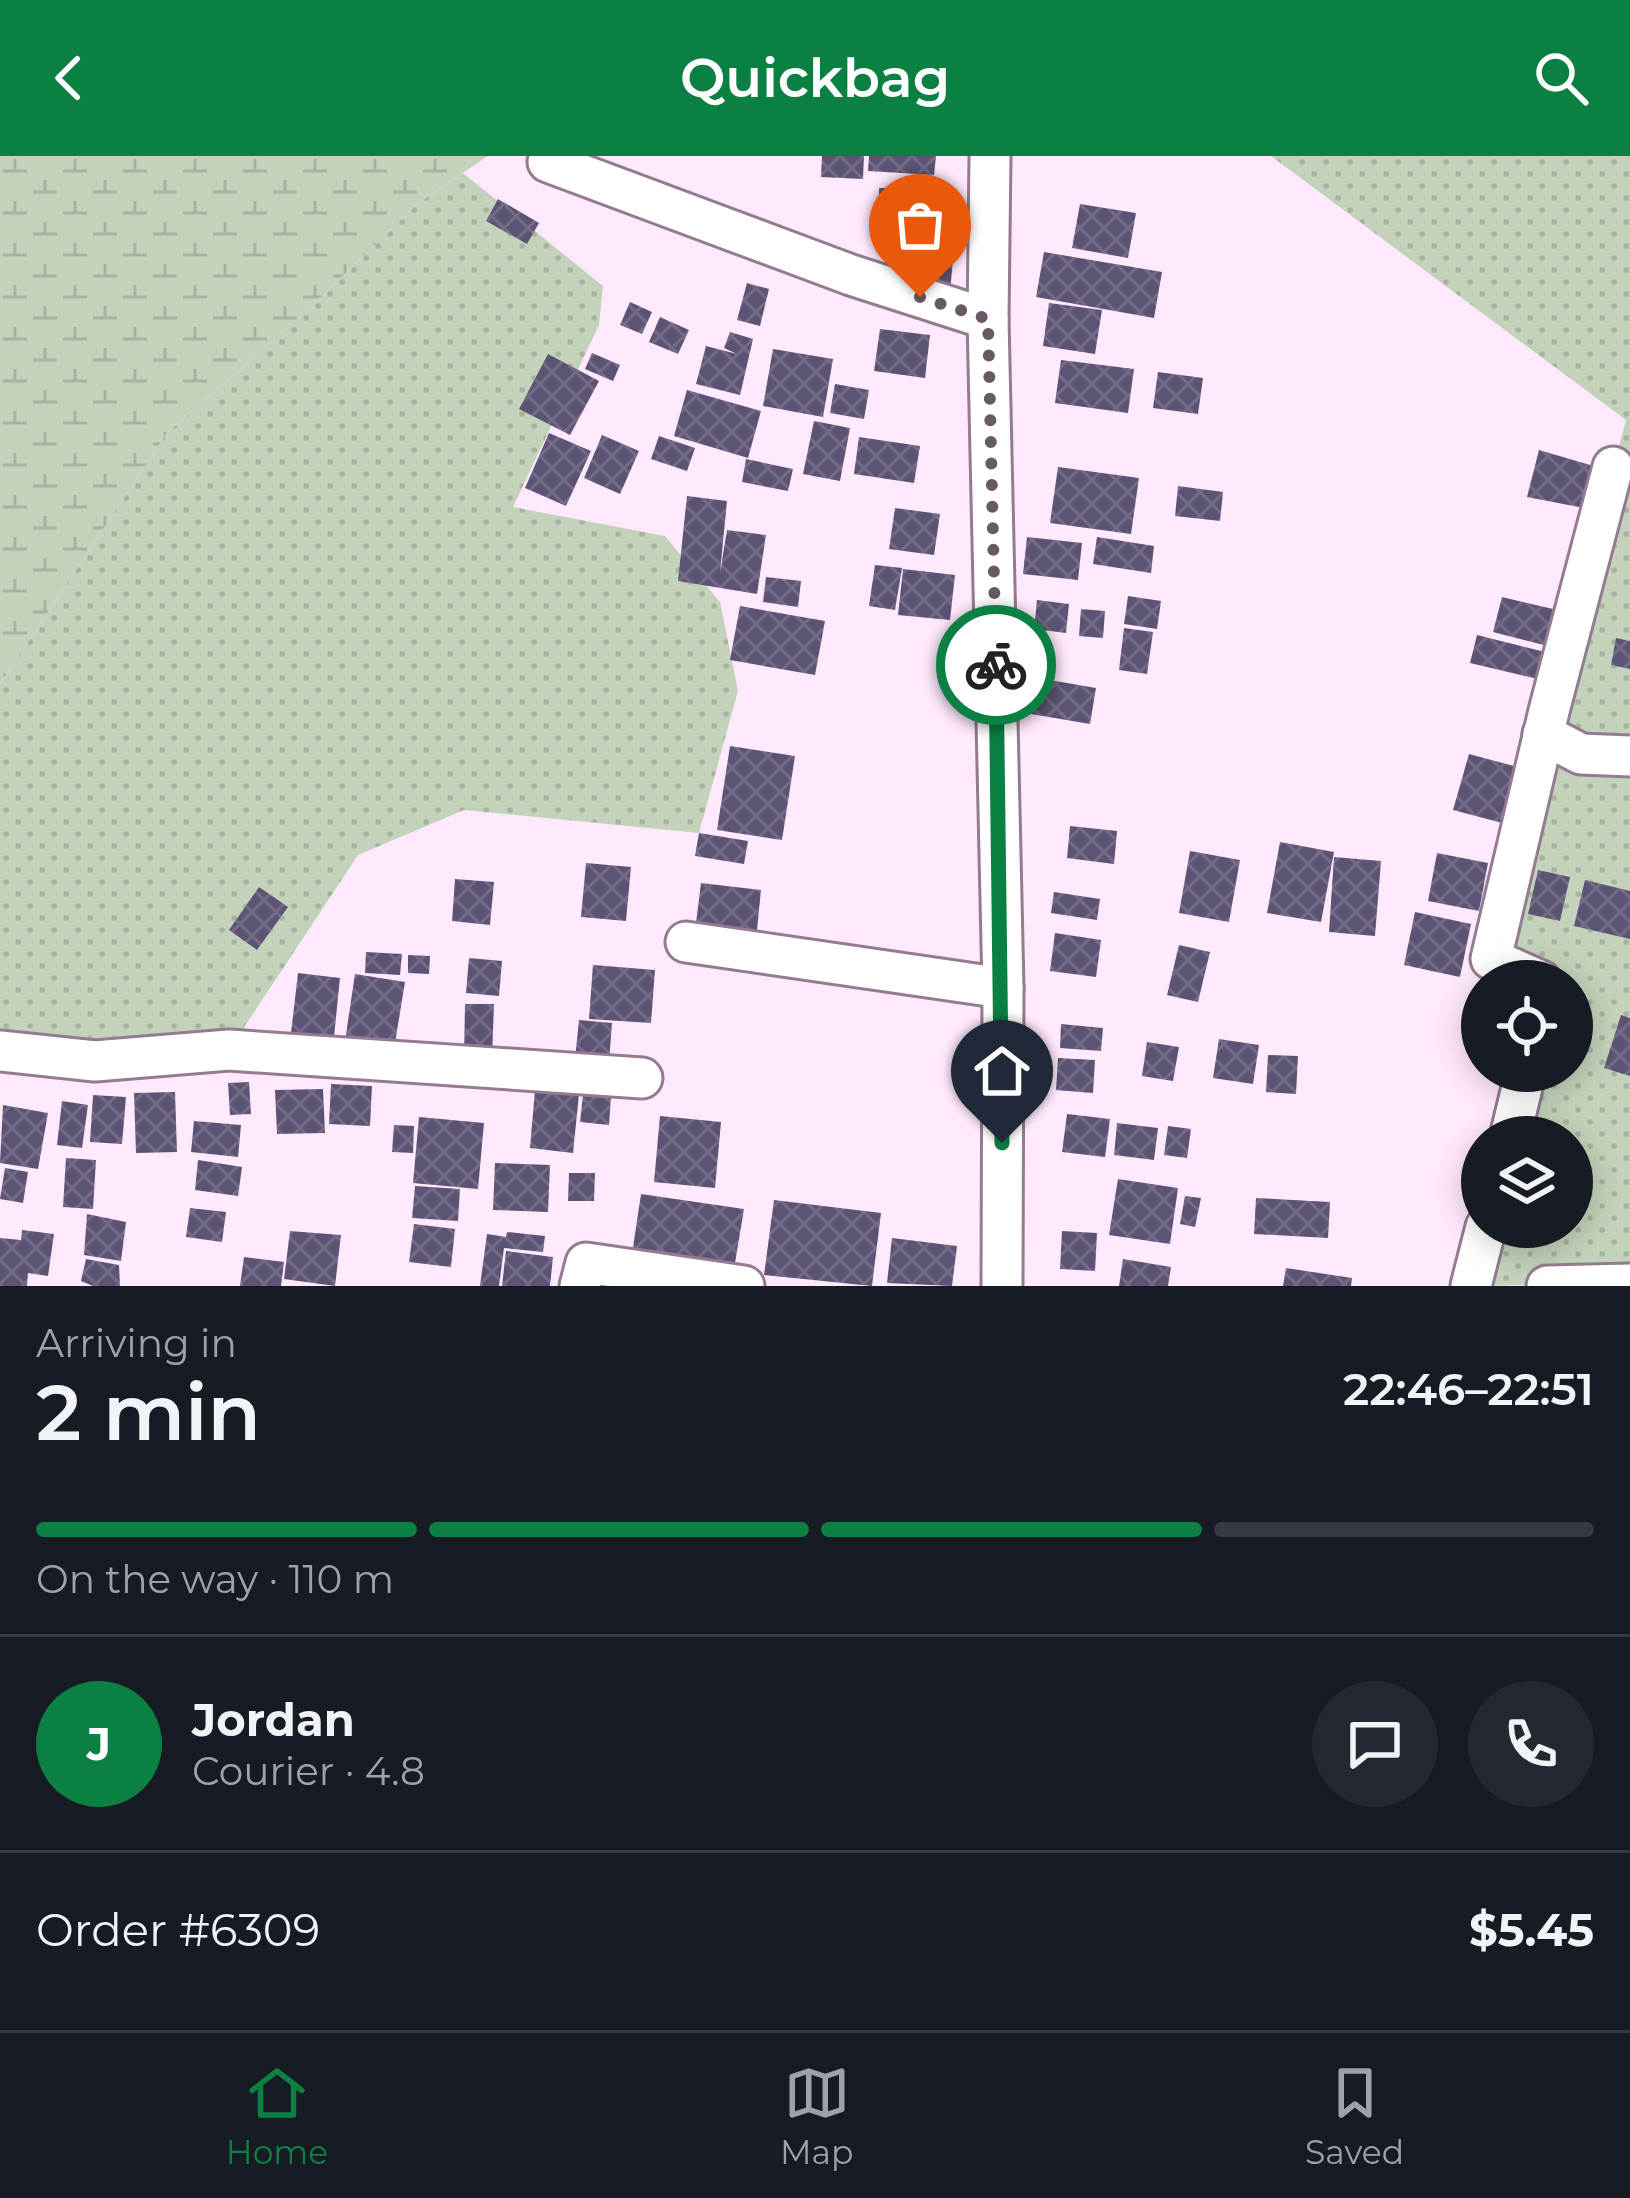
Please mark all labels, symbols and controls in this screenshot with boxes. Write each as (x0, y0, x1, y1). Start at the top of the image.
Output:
icon: back (36, 45, 102, 111)
text: Quickbag (680, 45, 950, 111)
icon: search (1528, 45, 1594, 111)
pin (869, 174, 971, 297)
icon: bag (887, 192, 953, 258)
courier (936, 605, 1056, 725)
icon: bike (963, 632, 1029, 698)
map controls (1461, 960, 1593, 1248)
button: locate (1461, 960, 1593, 1092)
pin (951, 1020, 1053, 1143)
icon: home (969, 1038, 1035, 1104)
button: layers (1461, 1116, 1593, 1248)
text: Arriving in (36, 1319, 237, 1367)
text: 22:46–22:51 (1343, 1361, 1594, 1416)
text: 2 min (36, 1364, 261, 1460)
text: On the way · 110 m (36, 1555, 394, 1603)
button: chat (1312, 1681, 1438, 1807)
button: phone (1468, 1681, 1594, 1807)
text: Jordan (192, 1692, 355, 1747)
text: J (87, 1716, 111, 1771)
text: Courier · 4.8 (192, 1747, 425, 1795)
text: Order #6309 (36, 1902, 320, 1957)
text: $5.45 (1469, 1902, 1594, 1957)
tab: Home (226, 2060, 328, 2172)
tab: Map (780, 2060, 853, 2172)
tab: Saved (1305, 2060, 1404, 2172)

